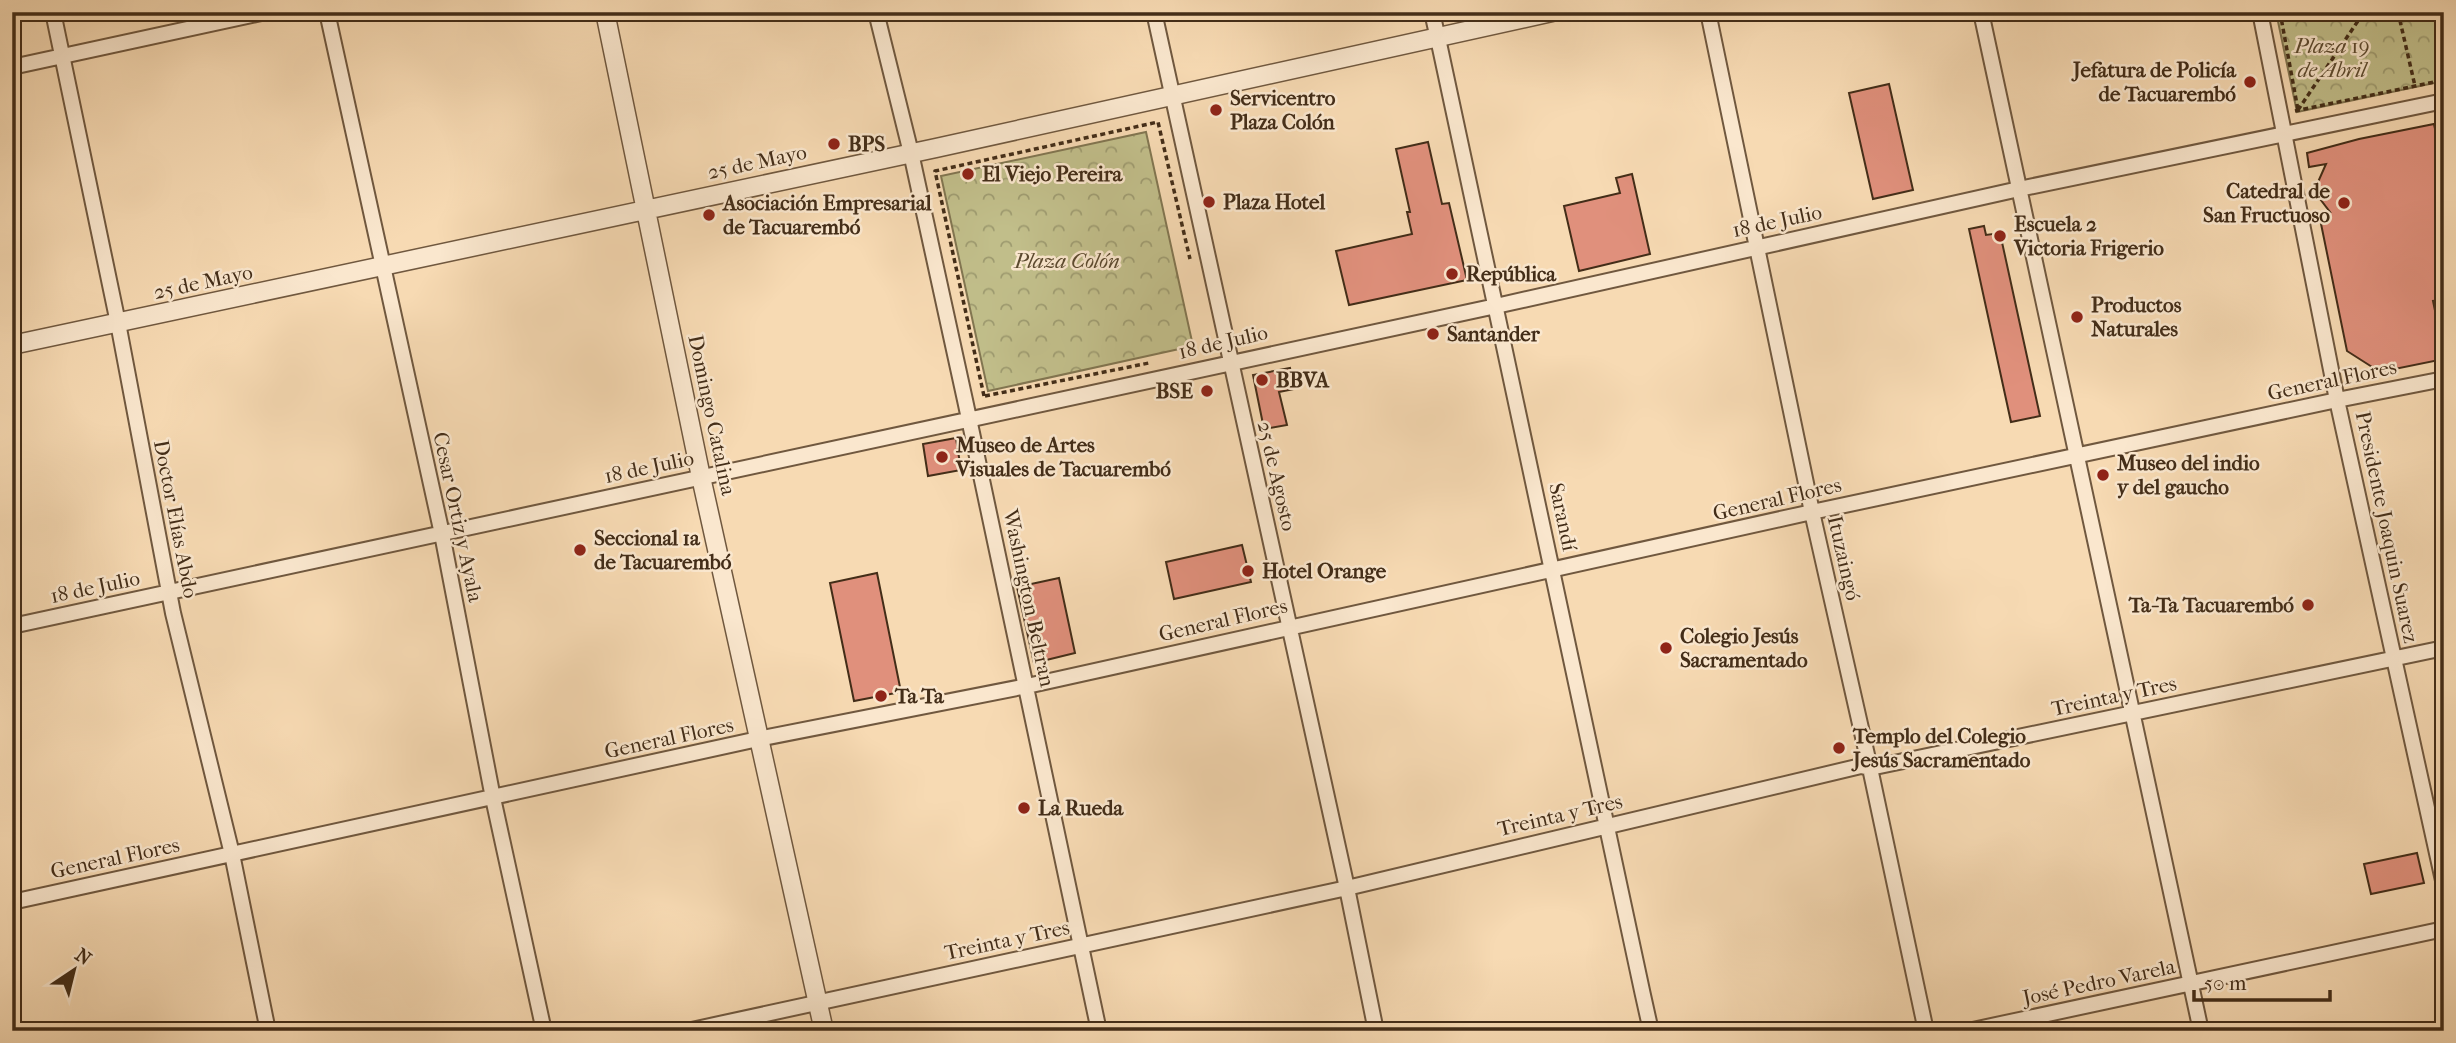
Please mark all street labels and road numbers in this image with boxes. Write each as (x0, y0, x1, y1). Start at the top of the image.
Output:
street label: 25 de Mayo (705, 140, 809, 184)
street label: 18 de Julio (1730, 200, 1824, 242)
street label: 25 de Mayo (151, 260, 255, 304)
street label: 18 de Julio (1176, 320, 1270, 364)
street label: Domingo Catalina (683, 332, 741, 498)
street label: General Flores (2265, 355, 2399, 405)
street label: Presidente Joaquin Suarez (2351, 409, 2423, 645)
street label: 25 de Agosto (1253, 419, 1301, 533)
street label: Cesar Ortiz y Ayala (428, 430, 488, 604)
street label: Doctor Elías Abdo (149, 438, 203, 600)
street label: 18 de Julio (602, 446, 696, 488)
street label: General Flores (1710, 472, 1844, 525)
street label: Sarandí (1544, 481, 1582, 554)
street label: Washington Beltran (998, 506, 1060, 689)
street label: Ituzaingó (1823, 513, 1865, 603)
street label: 18 de Julio (48, 566, 142, 608)
street label: General Flores (1156, 593, 1290, 646)
street label: Treinta y Tres (2049, 671, 2179, 721)
street label: General Flores (602, 713, 736, 763)
street label: Treinta y Tres (1495, 789, 1625, 841)
street label: General Flores (48, 833, 182, 883)
street label: Treinta y Tres (942, 915, 1072, 965)
street label: José Pedro Varela (2019, 954, 2178, 1010)

